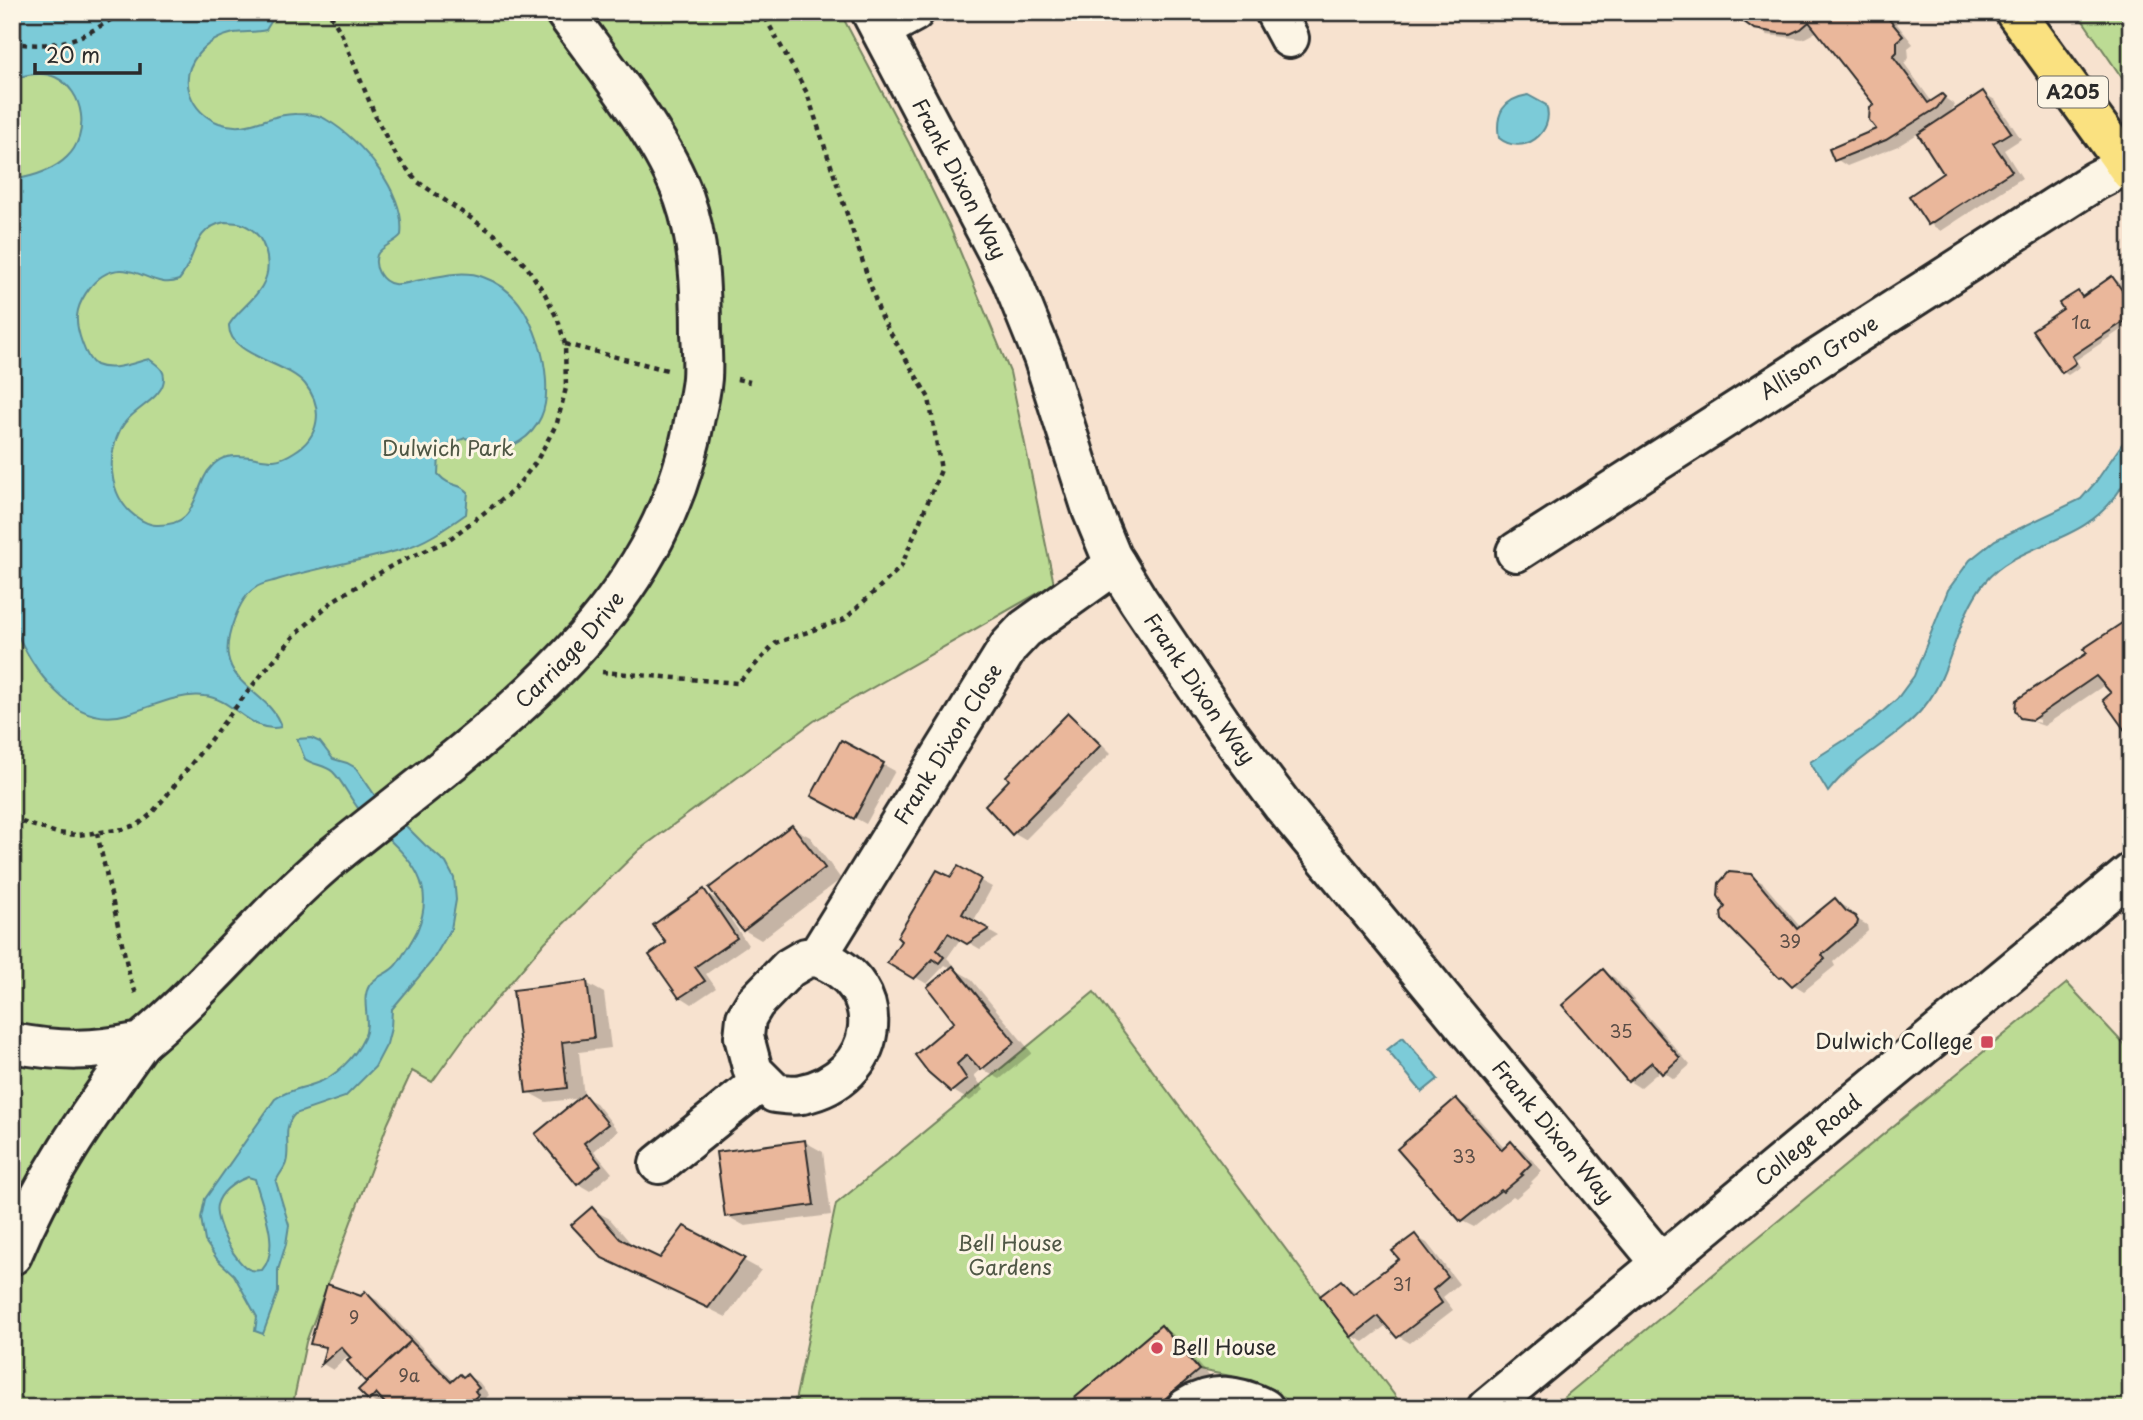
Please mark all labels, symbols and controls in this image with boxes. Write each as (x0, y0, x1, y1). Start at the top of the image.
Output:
scale bar (35, 32, 140, 76)
text: 20 m (46, 38, 100, 70)
road number: A205 (2038, 76, 2108, 108)
street label: Frank Dixon Way (905, 92, 1016, 264)
street label: Allison Grove (1752, 306, 1884, 406)
house number: 1a (2071, 308, 2091, 335)
park label: Dulwich Park (382, 431, 514, 463)
street label: Carriage Drive (507, 584, 631, 715)
street label: Frank Dixon Way (1137, 606, 1264, 770)
street label: Frank Dixon Close (885, 656, 1009, 830)
house number: 39 (1779, 927, 1801, 954)
house number: 35 (1609, 1017, 1633, 1044)
place label: Dulwich College (1815, 1024, 1973, 1056)
marker: Dulwich College (1979, 1034, 1995, 1050)
street label: Frank Dixon Way (1485, 1052, 1623, 1209)
street label: College Road (1747, 1085, 1868, 1193)
house number: 33 (1452, 1142, 1476, 1169)
park label: Bell House Gardens (957, 1226, 1063, 1282)
house number: 31 (1393, 1270, 1411, 1297)
house number: 9 (349, 1303, 359, 1330)
place label: Bell House (1171, 1330, 1277, 1362)
marker: Bell House (1149, 1340, 1165, 1356)
house number: 9a (398, 1361, 420, 1388)

